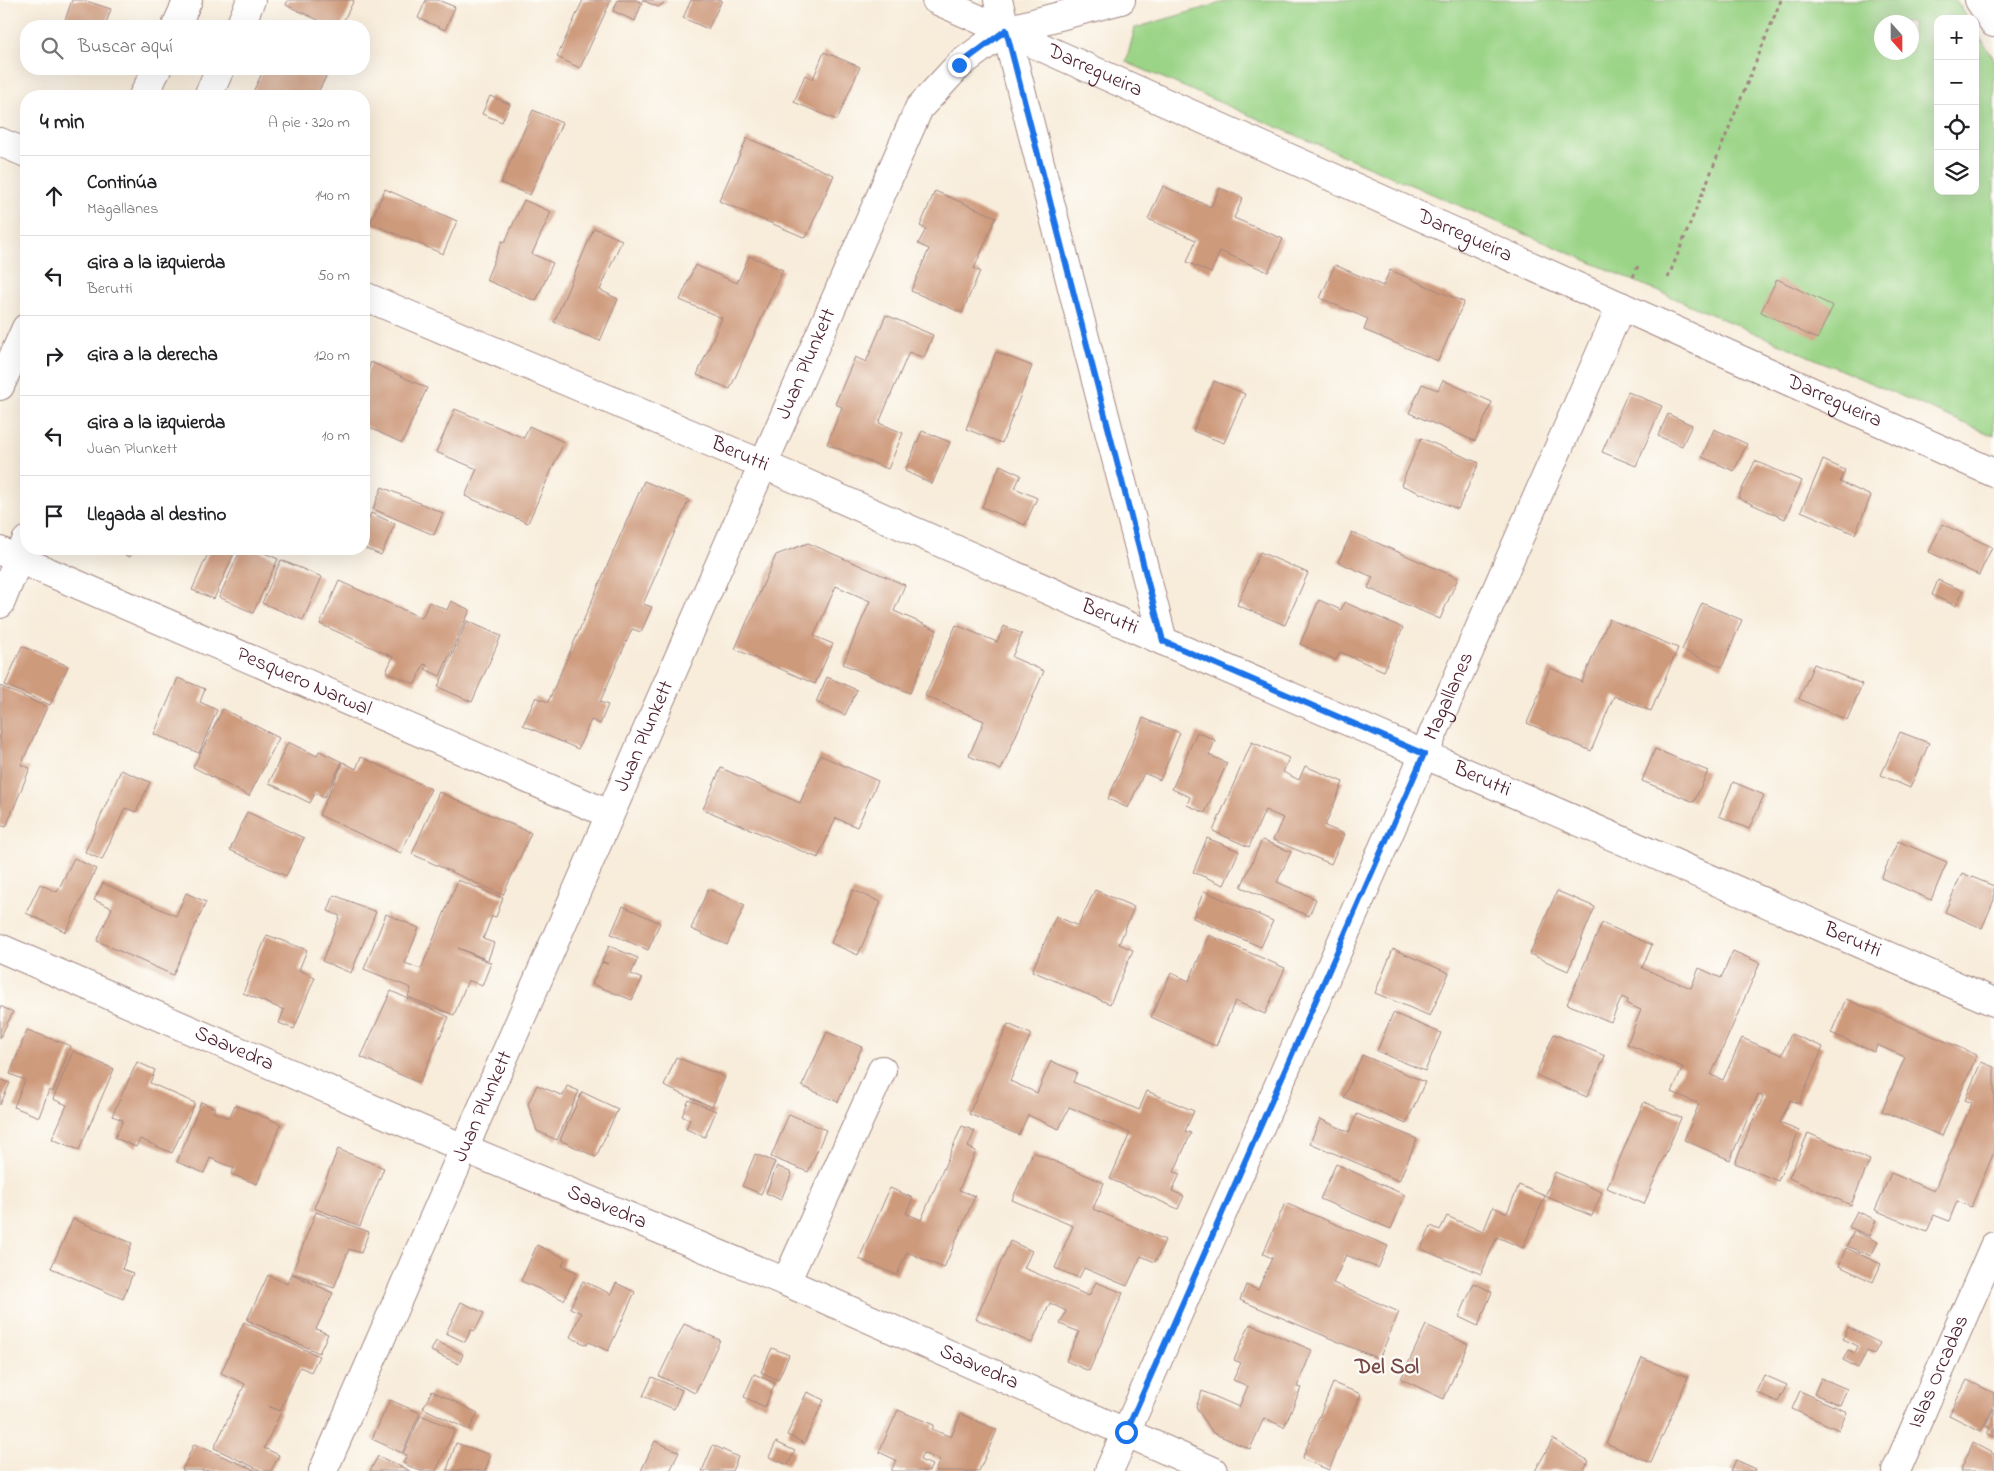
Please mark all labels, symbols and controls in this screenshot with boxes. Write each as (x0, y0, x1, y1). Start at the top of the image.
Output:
north arrow (1874, 15, 1919, 60)
map controls (1934, 15, 1979, 195)
button: + (1934, 15, 1979, 60)
search box (20, 20, 370, 75)
icon: search (38, 34, 66, 62)
text: Buscar aquí (78, 34, 173, 61)
street label: Darregueira (1041, 36, 1147, 105)
route end (948, 54, 971, 77)
button: − (1934, 60, 1979, 105)
button: locate (1934, 105, 1979, 150)
text: 4 min (40, 108, 84, 138)
text: A pie · 320 m (268, 111, 350, 135)
button: layers (1934, 150, 1979, 195)
text: Continúa (87, 170, 157, 197)
icon: ahead (40, 182, 68, 210)
text: 140 m (315, 184, 350, 208)
text: Magallanes (87, 197, 158, 221)
street label: Darregueira (1411, 201, 1517, 271)
text: Gira a la izquierda (87, 250, 225, 277)
icon: left (40, 262, 68, 290)
text: 50 m (318, 264, 350, 288)
text: Berutti (87, 277, 133, 301)
street label: Juan Plunkett (769, 304, 844, 424)
icon: right (40, 342, 68, 370)
text: Gira a la derecha (87, 342, 218, 369)
text: 120 m (314, 344, 350, 368)
street label: Darregueira (1781, 367, 1887, 436)
text: Gira a la izquierda (87, 410, 225, 437)
icon: left (40, 422, 68, 450)
text: 10 m (322, 424, 350, 448)
street label: Berutti (706, 429, 774, 480)
text: Juan Plunkett (87, 437, 177, 461)
icon: arrive (40, 502, 68, 530)
text: Llegada al destino (87, 502, 226, 529)
street label: Berutti (1075, 591, 1143, 643)
street label: Pesquero Narwal (232, 640, 376, 725)
street label: Magallanes (1417, 648, 1482, 745)
street label: Juan Plunkett (607, 676, 682, 797)
street label: Berutti (1447, 753, 1515, 805)
street label: Berutti (1818, 914, 1886, 966)
street label: Saavedra (190, 1019, 279, 1079)
street label: Juan Plunkett (446, 1046, 521, 1167)
street label: Saavedra (562, 1178, 651, 1238)
street label: Islas Orcadas (1901, 1310, 1977, 1434)
street label: Saavedra (934, 1337, 1023, 1398)
district label: Del Sol (1354, 1352, 1419, 1384)
route start (1115, 1421, 1138, 1444)

